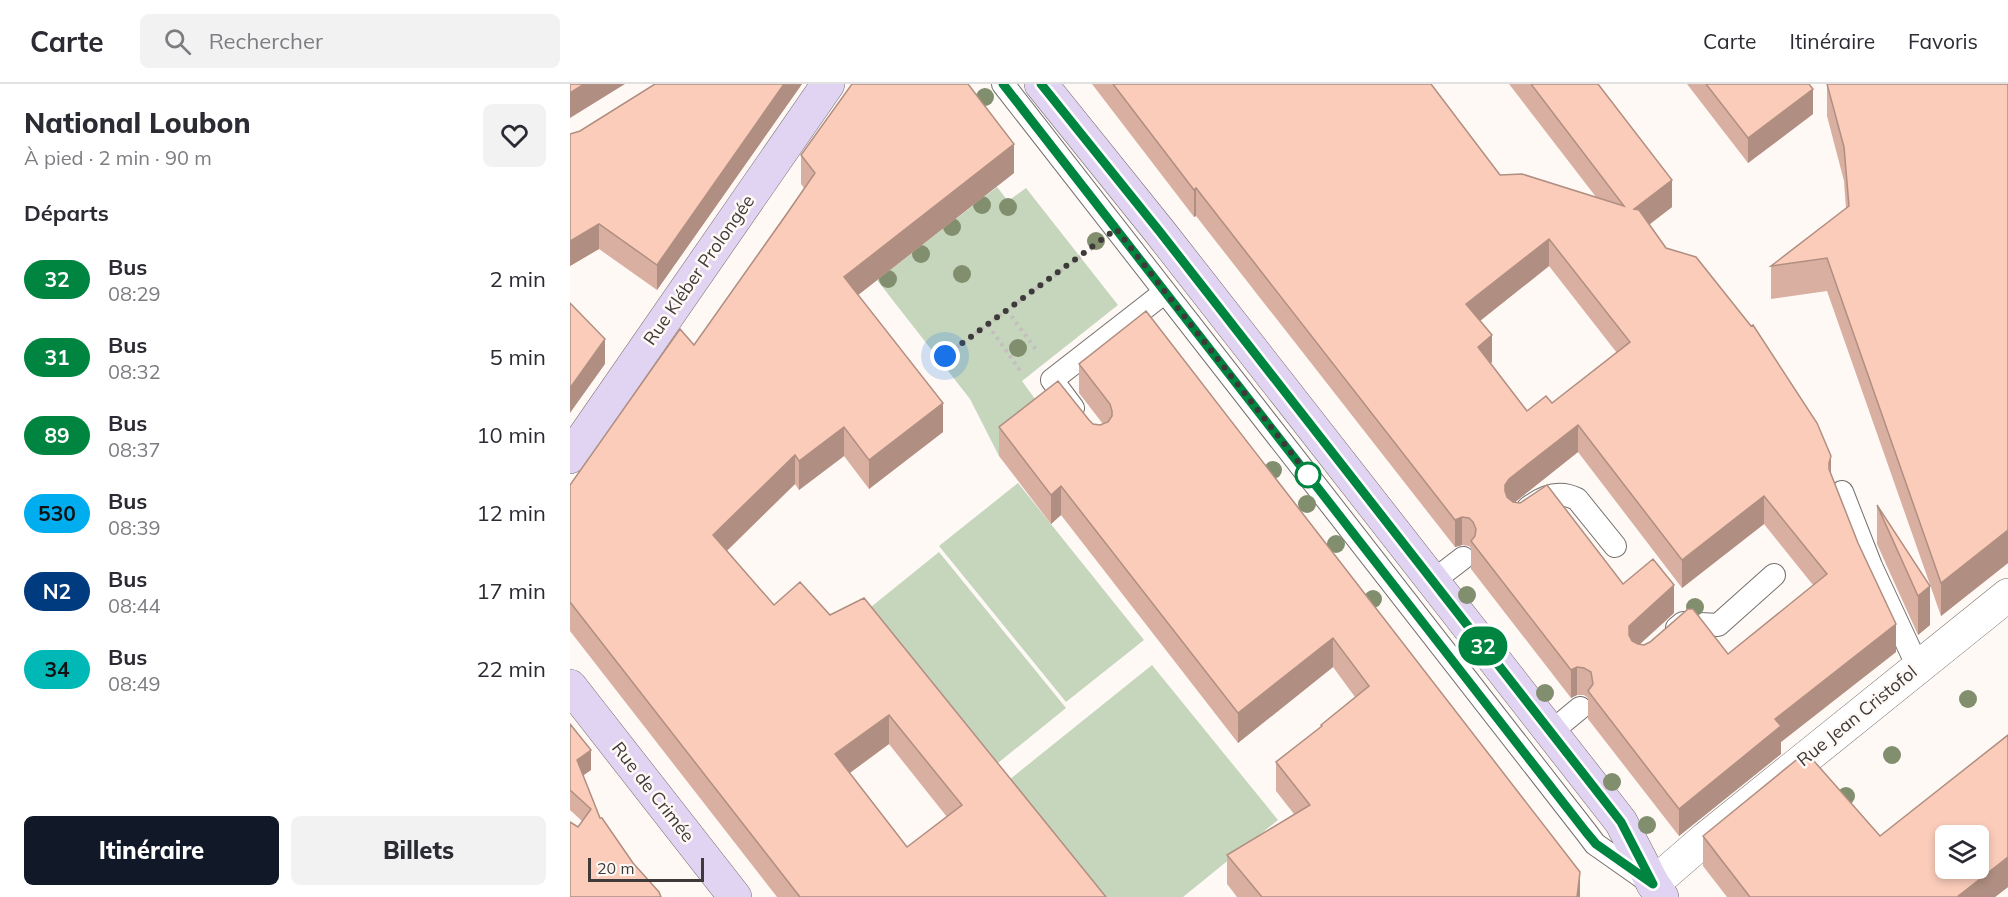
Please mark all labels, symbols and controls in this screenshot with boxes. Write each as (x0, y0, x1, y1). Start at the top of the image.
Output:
search box (140, 14, 560, 68)
text: Carte (30, 24, 104, 59)
icon: search (161, 25, 194, 58)
text: Rechercher (209, 27, 323, 55)
text: Carte (1703, 28, 1757, 54)
text: Itinéraire (1790, 28, 1875, 54)
text: Favoris (1908, 28, 1978, 54)
button: heart (483, 104, 546, 167)
text: National Loubon (24, 105, 251, 140)
text: À pied · 2 min · 90 m (24, 145, 212, 170)
street label: Rue Kléber Prolongée (638, 190, 759, 349)
text: Départs (24, 199, 109, 227)
text: Bus (108, 253, 147, 281)
text: 2 min (490, 265, 546, 293)
text: 32 (44, 266, 70, 292)
text: 08:29 (108, 281, 161, 306)
text: Bus (108, 331, 147, 359)
your location (930, 341, 960, 371)
text: 5 min (490, 343, 546, 371)
text: 31 (44, 344, 70, 370)
text: 08:32 (108, 359, 161, 384)
text: Bus (108, 409, 147, 437)
text: 10 min (476, 421, 546, 449)
text: 89 (44, 422, 70, 448)
text: 08:37 (108, 437, 161, 462)
unlabelled marker (1295, 462, 1321, 488)
text: Bus (108, 487, 147, 515)
text: 12 min (476, 499, 546, 527)
text: 530 (38, 500, 76, 526)
text: 08:39 (108, 515, 161, 540)
text: Bus (108, 565, 147, 593)
text: 17 min (476, 577, 546, 605)
text: N2 (43, 578, 71, 604)
text: 08:44 (108, 593, 161, 618)
line badge: 32 (1456, 626, 1510, 666)
text: 32 (1470, 633, 1496, 659)
text: Bus (108, 643, 147, 671)
text: 22 min (476, 655, 546, 683)
text: 34 (44, 656, 70, 682)
street label: Rue Jean Cristofol (1792, 660, 1921, 771)
text: 08:49 (108, 671, 161, 696)
street label: Rue de Crimée (607, 737, 700, 847)
button: Itinéraire (24, 816, 279, 885)
button: Billets (291, 816, 546, 885)
map controls (1935, 825, 1989, 879)
button: layers (1935, 825, 1989, 879)
scale bar (588, 855, 704, 882)
text: 20 m (597, 858, 634, 878)

